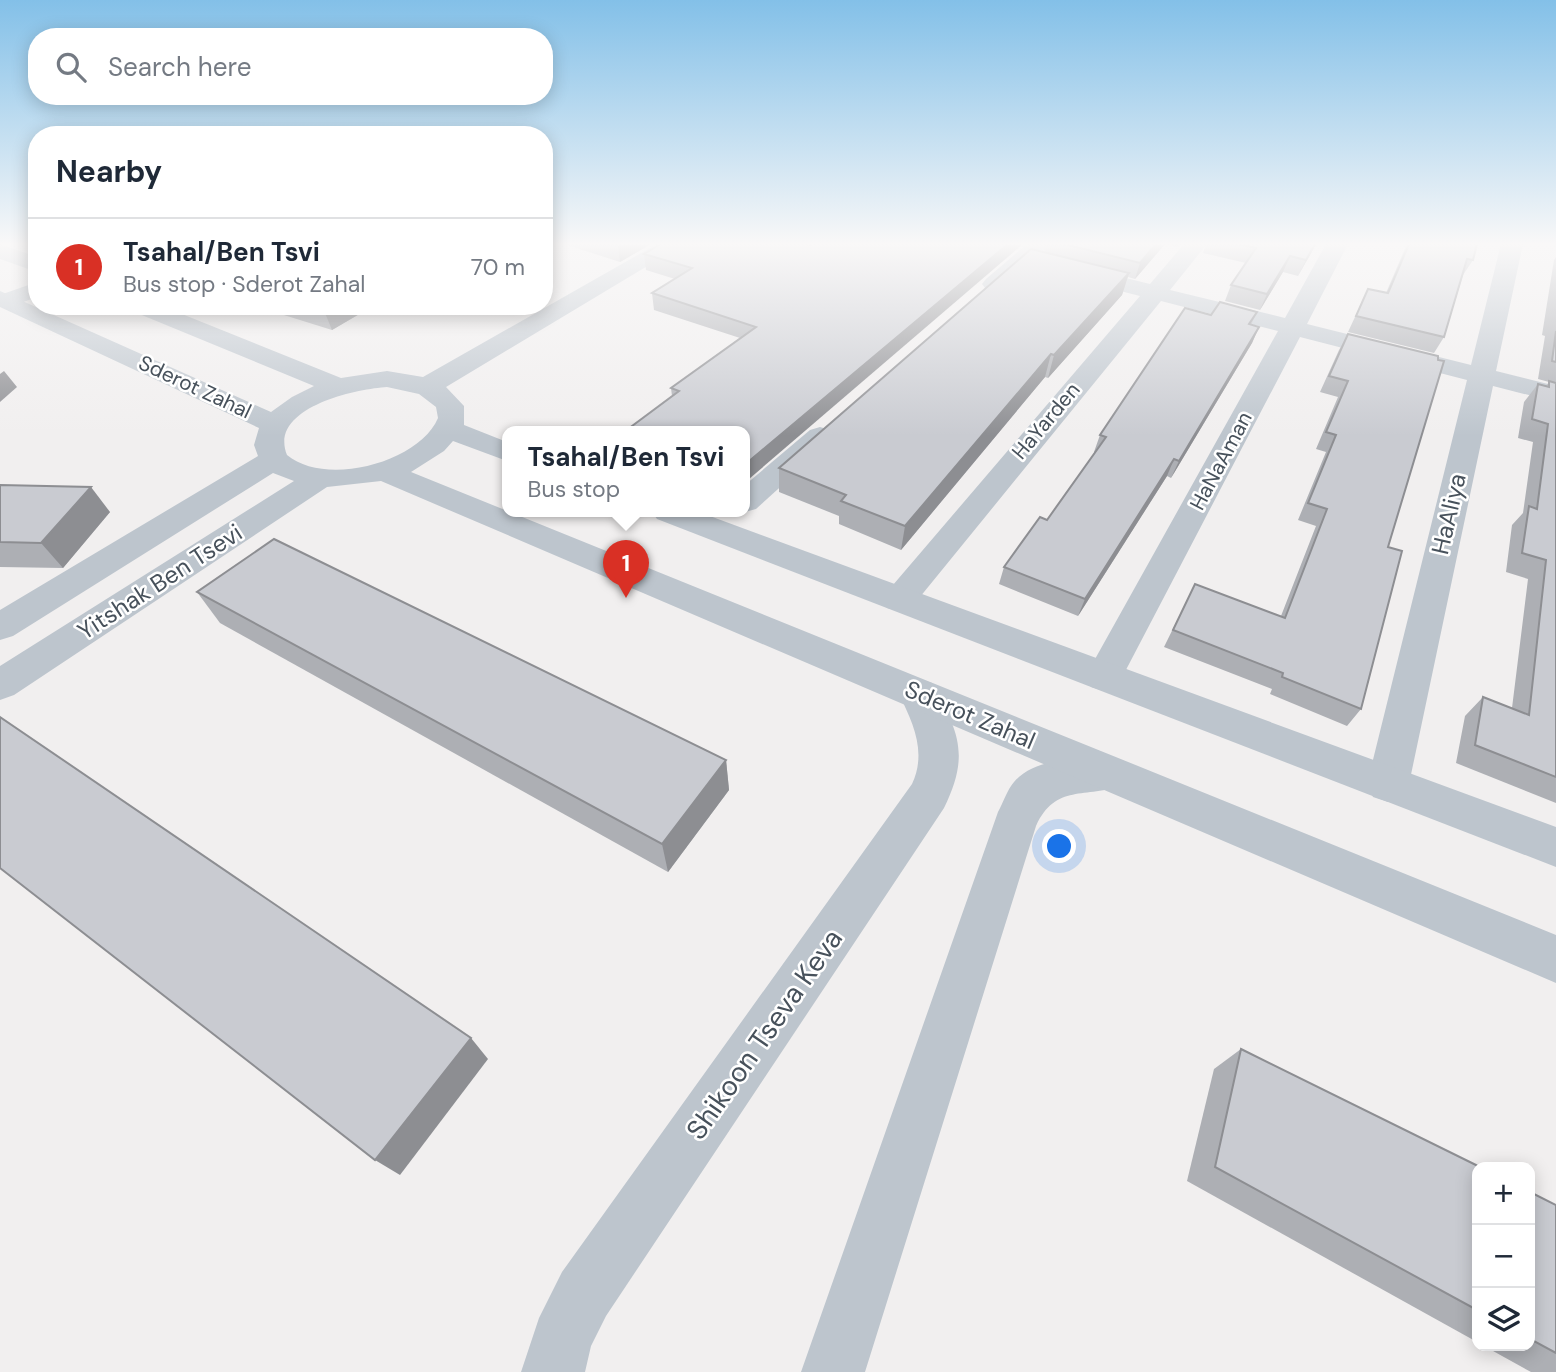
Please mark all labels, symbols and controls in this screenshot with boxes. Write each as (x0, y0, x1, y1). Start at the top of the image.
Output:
search box (28, 28, 553, 105)
icon: search (52, 48, 90, 86)
text: Search here (108, 50, 251, 84)
text: Nearby (56, 152, 162, 191)
text: Tsahal/Ben Tsvi (123, 235, 320, 269)
text: 1 (75, 252, 83, 282)
text: 70 m (471, 252, 525, 282)
text: Bus stop · Sderot Zahal (123, 269, 365, 299)
street label: Sderot Zahal (134, 349, 256, 425)
street label: HaYarden (1006, 377, 1086, 465)
street label: HaNaAman (1183, 407, 1259, 515)
popup (502, 426, 750, 517)
text: Tsahal/Ben Tsvi (528, 440, 724, 474)
street label: HaAliya (1424, 470, 1473, 557)
text: Bus stop (528, 474, 620, 504)
street label: Yitshak Ben Tsevi (72, 517, 248, 646)
pin: 1 (603, 540, 649, 598)
street label: Sderot Zahal (900, 673, 1040, 756)
your location (1042, 829, 1076, 863)
street label: Shikoon Tseva Keva (678, 922, 851, 1147)
map controls (1472, 1162, 1535, 1351)
button: + (1472, 1162, 1535, 1225)
button: − (1472, 1225, 1535, 1288)
button: layers (1472, 1288, 1535, 1351)

